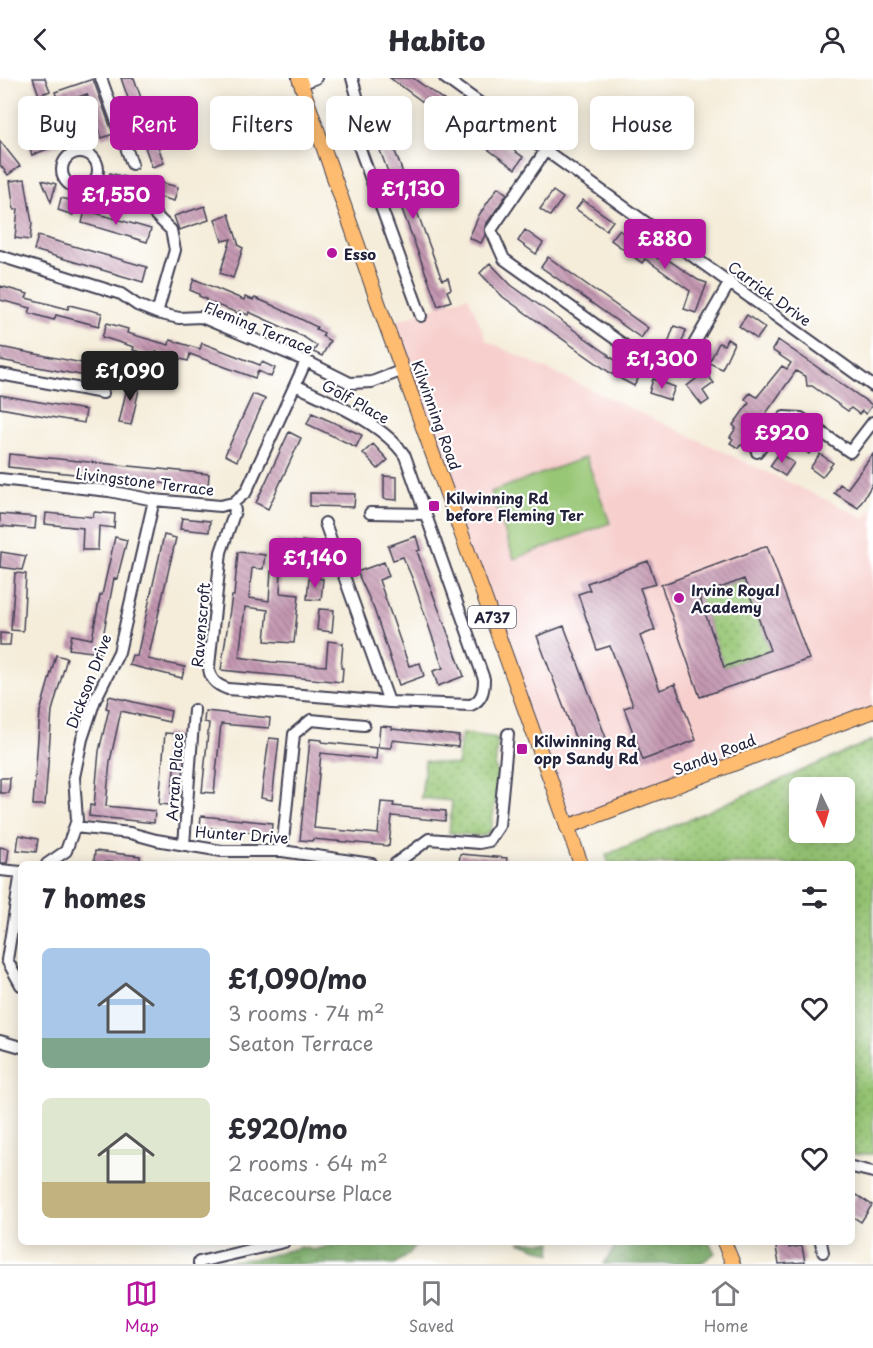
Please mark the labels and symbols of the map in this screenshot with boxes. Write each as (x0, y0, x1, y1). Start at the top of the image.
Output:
pin: £1,130 (364, 169, 462, 220)
pin: £1,550 (67, 175, 165, 226)
pin: £880 (629, 219, 701, 270)
place label: Esso (344, 242, 376, 265)
marker: Esso (325, 246, 339, 260)
street label: Carrick Drive (723, 255, 817, 331)
street label: Fleming Terrace (201, 295, 317, 359)
pin: £1,300 (613, 339, 711, 390)
pin: £1,090 (81, 351, 179, 402)
street label: Kilwinning Road (406, 357, 468, 473)
street label: Golf Place (318, 373, 394, 429)
pin: £920 (746, 413, 818, 464)
street label: Livingstone Terrace (75, 461, 216, 501)
place label: Kilwinning Rd before Fleming Ter (446, 486, 584, 526)
marker: Kilwinning Rd before Fleming Ter (427, 499, 441, 513)
pin: £1,140 (266, 538, 364, 589)
place label: Irvine Royal Academy (690, 578, 780, 618)
street label: Ravenscroft (185, 582, 215, 668)
marker: Irvine Royal Academy (672, 591, 686, 605)
road number: A737 (468, 606, 516, 628)
street label: Dickson Drive (59, 630, 117, 732)
street label: Sandy Road (669, 728, 759, 780)
place label: Kilwinning Rd opp Sandy Rd (534, 729, 639, 769)
street label: Arran Place (159, 732, 189, 822)
marker: Kilwinning Rd opp Sandy Rd (515, 742, 529, 756)
north arrow (789, 777, 855, 843)
street label: Hunter Drive (194, 819, 290, 849)

